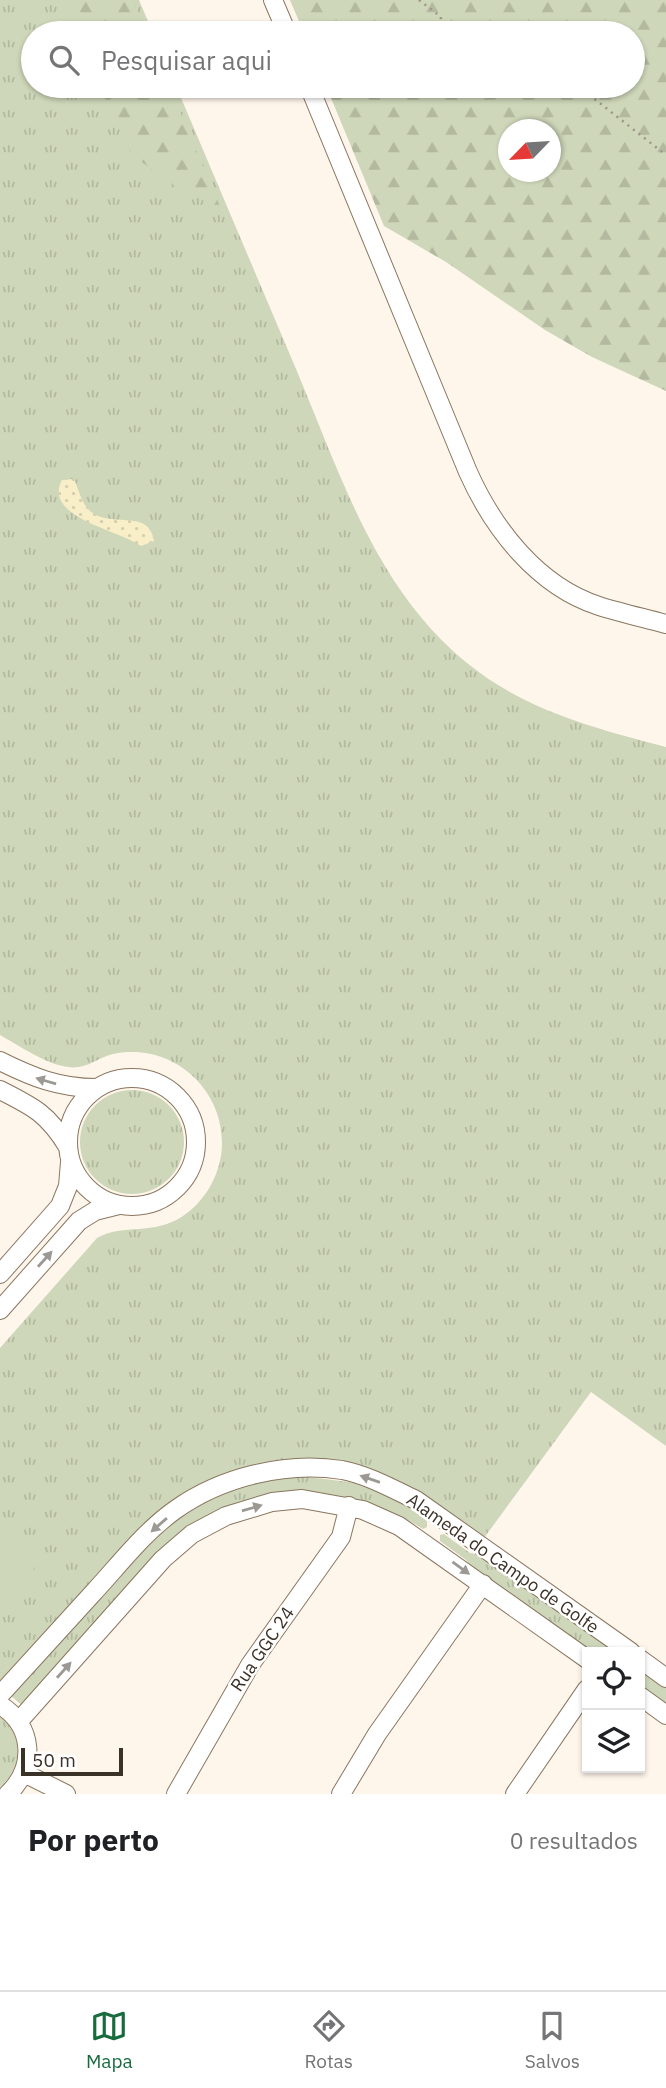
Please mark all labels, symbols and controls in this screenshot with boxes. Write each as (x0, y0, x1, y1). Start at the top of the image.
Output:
search box (21, 21, 645, 98)
icon: search (45, 41, 83, 79)
text: Pesquisar aqui (101, 43, 272, 77)
north arrow (498, 119, 561, 182)
one-way arrow (35, 1076, 56, 1086)
one-way arrow (37, 1250, 53, 1268)
one-way arrow (360, 1473, 381, 1484)
street label: Alameda do Campo de Golfe (402, 1488, 604, 1638)
one-way arrow (242, 1503, 263, 1513)
one-way arrow (150, 1516, 167, 1532)
one-way arrow (452, 1561, 470, 1575)
street label: Rua GGC 24 (225, 1602, 299, 1696)
map controls (582, 1647, 645, 1773)
button: locate (582, 1647, 645, 1710)
one-way arrow (56, 1662, 72, 1679)
button: layers (582, 1710, 645, 1773)
scale bar (21, 1745, 122, 1777)
text: 50 m (32, 1748, 76, 1772)
text: Por perto (28, 1820, 159, 1859)
text: 0 resultados (510, 1825, 638, 1855)
tab: Mapa (86, 2007, 133, 2073)
tab: Rotas (304, 2007, 353, 2073)
tab: Salvos (525, 2007, 580, 2073)

